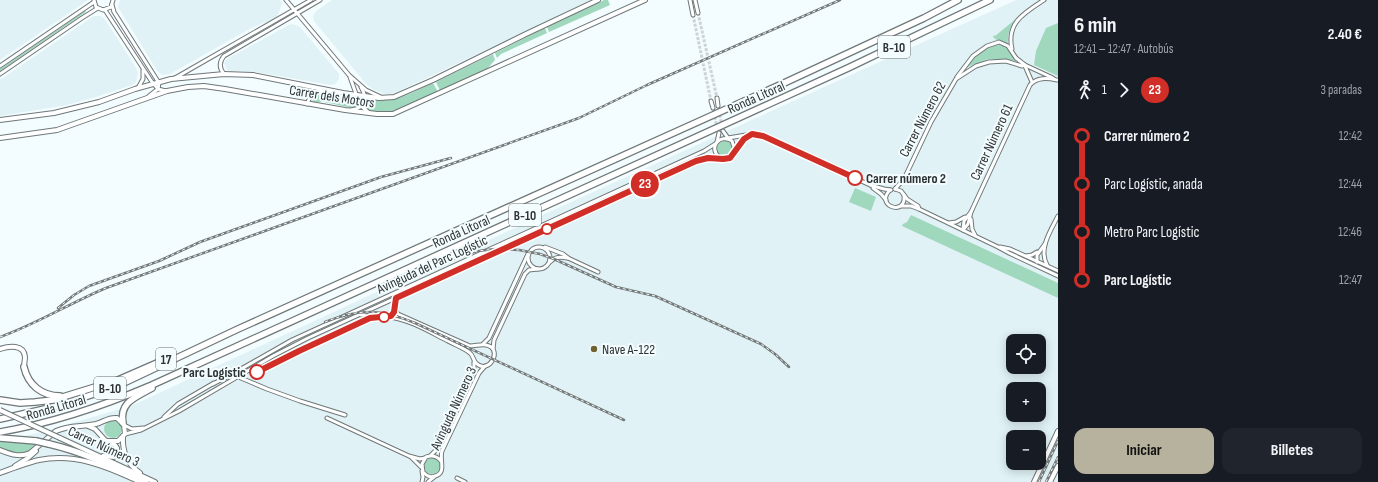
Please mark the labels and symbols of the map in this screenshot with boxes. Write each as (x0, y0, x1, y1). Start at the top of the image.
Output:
road number: B-10 (878, 36, 910, 58)
street label: Ronda Litoral (725, 77, 788, 118)
street label: Carrer Número 62 (895, 78, 950, 160)
street label: Carrer dels Motors (288, 81, 376, 112)
street label: Carrer Número 61 (966, 101, 1017, 183)
marker: Carrer número 2 (847, 170, 863, 186)
place label: Carrer número 2 (866, 170, 946, 187)
line badge: 23 (627, 171, 663, 197)
road number: B-10 (509, 204, 541, 226)
street label: Ronda Litoral (430, 211, 493, 252)
unlabelled marker (541, 223, 553, 235)
street label: Avinguda del Parc Logístic (373, 231, 490, 298)
unlabelled marker (378, 311, 390, 323)
place label: Nave A-122 (602, 341, 655, 358)
marker: Nave A-122 (589, 344, 599, 354)
road number: 17 (156, 348, 176, 370)
place label: Parc Logístic (183, 364, 246, 381)
marker: Parc Logístic (249, 364, 265, 380)
street label: Avinguda Número 3 (426, 364, 480, 454)
road number: B-10 (94, 377, 126, 399)
street label: Ronda Litoral (24, 391, 88, 424)
street label: Carrer Número 3 (65, 422, 142, 470)

